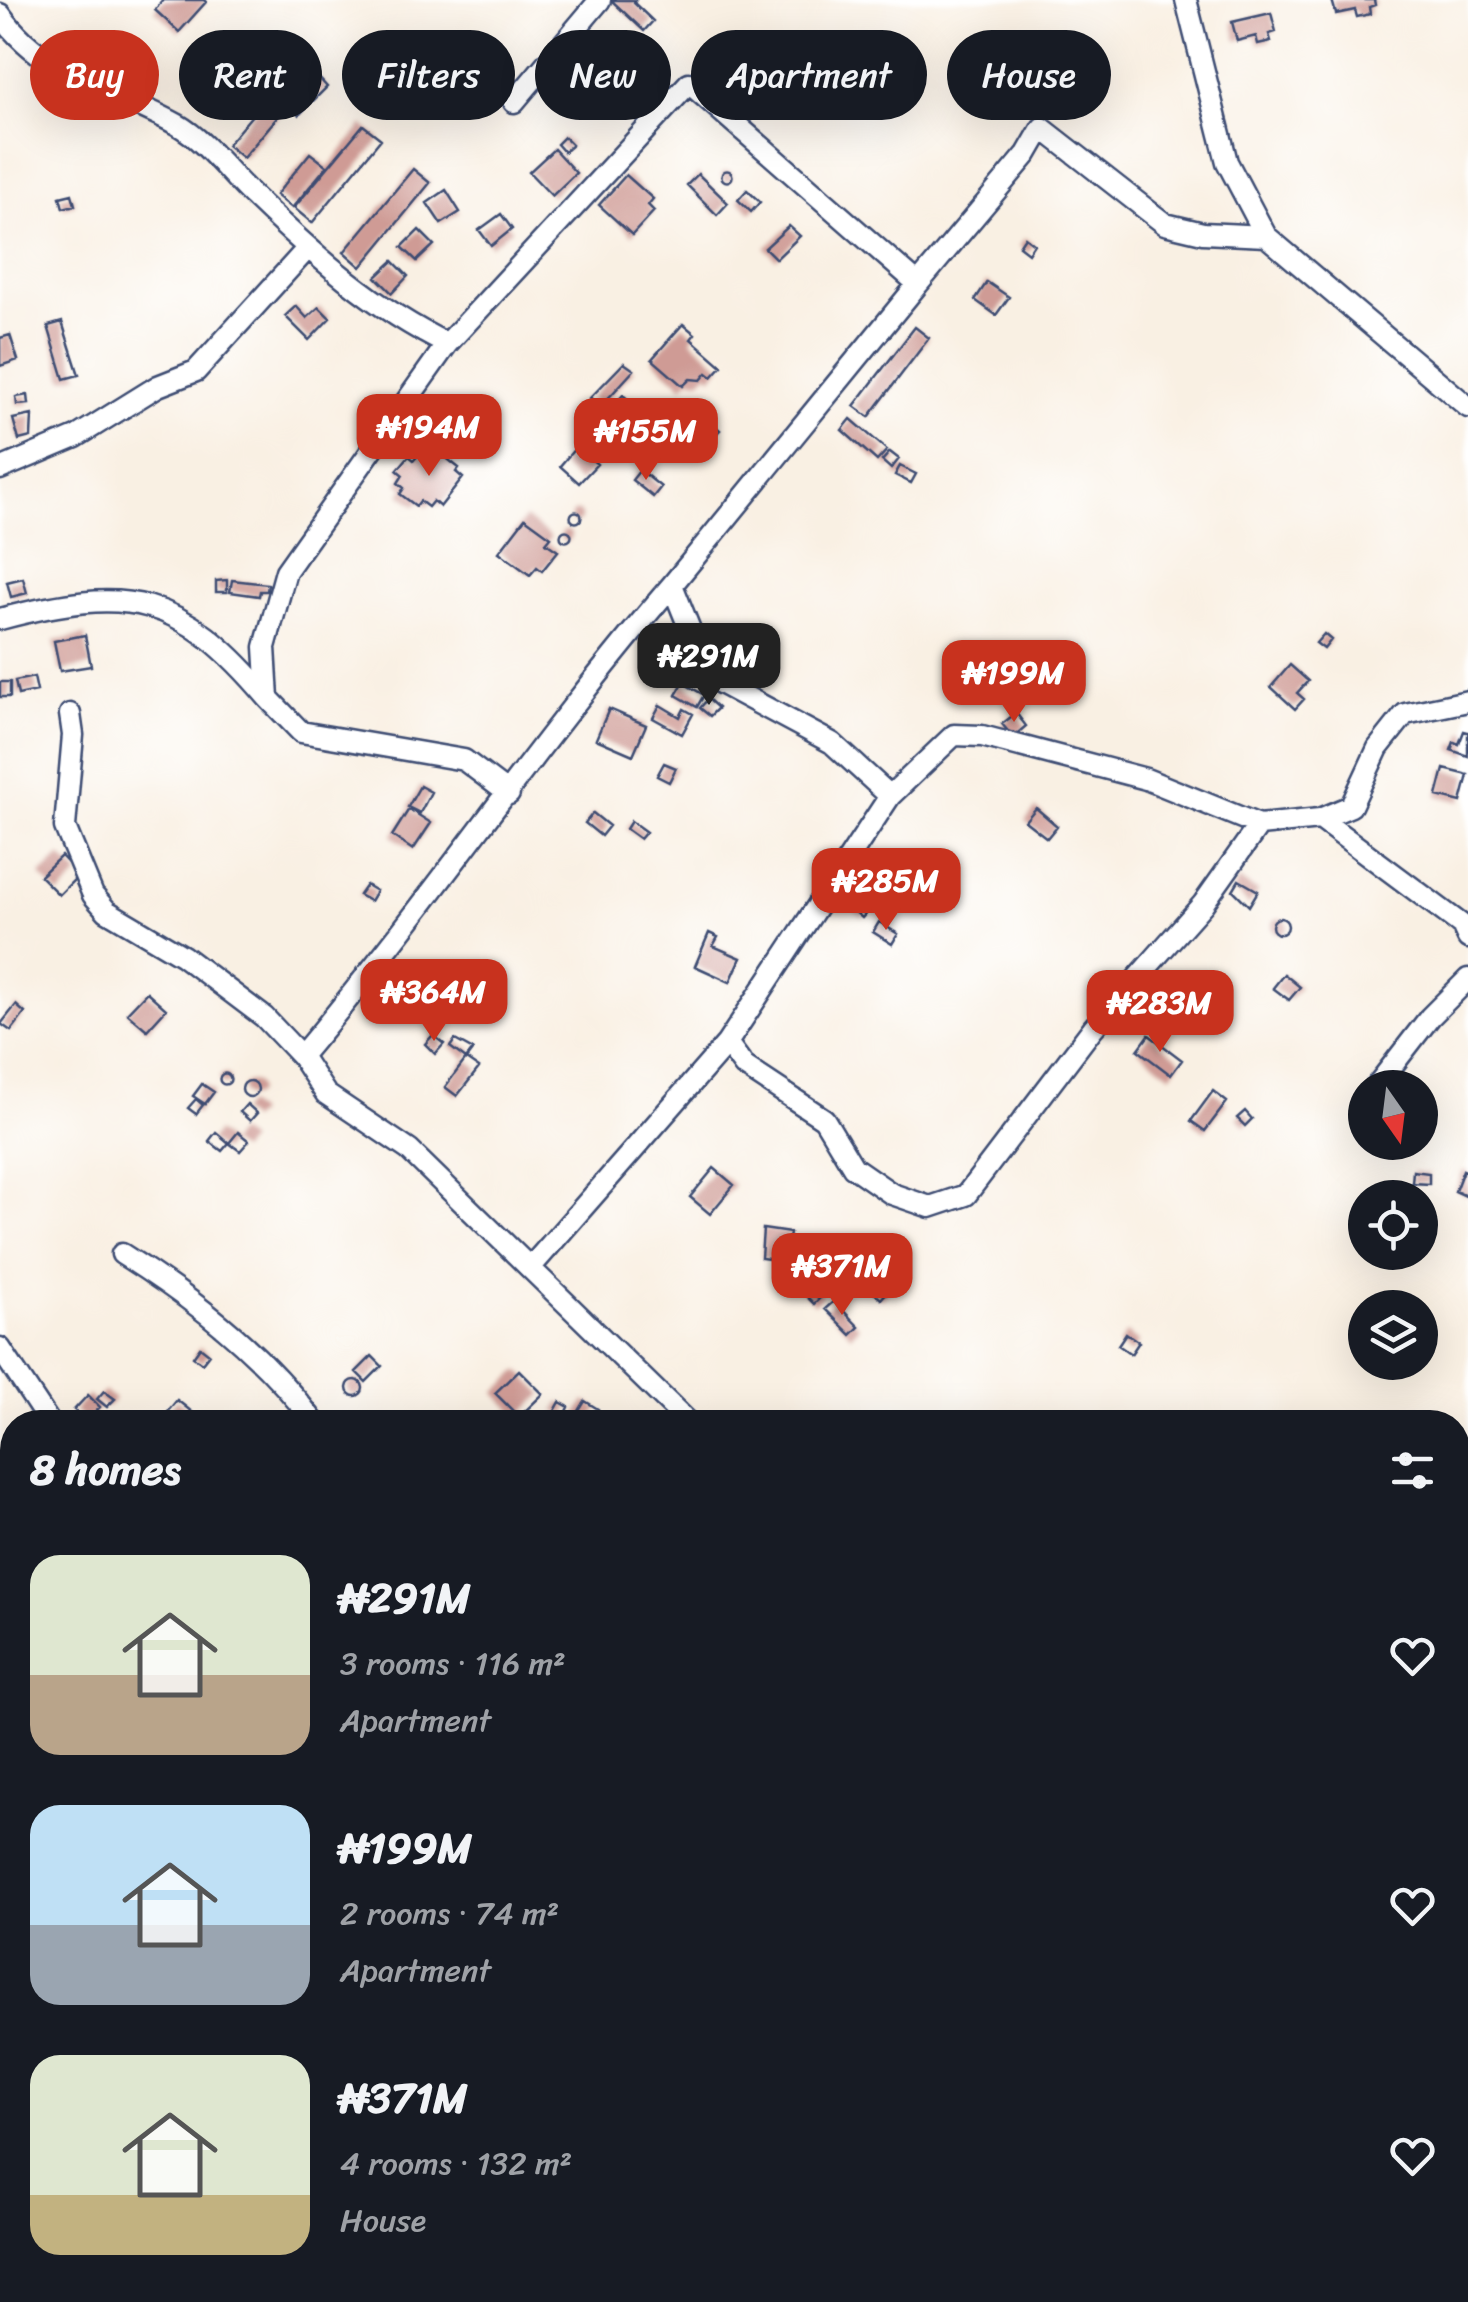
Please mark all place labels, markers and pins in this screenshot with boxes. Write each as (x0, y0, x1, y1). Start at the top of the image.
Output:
pin: ₦194M (359, 394, 499, 479)
pin: ₦155M (576, 398, 716, 483)
pin: ₦291M (639, 623, 779, 708)
pin: ₦199M (944, 640, 1084, 725)
pin: ₦285M (816, 848, 956, 933)
pin: ₦364M (364, 959, 504, 1044)
pin: ₦283M (1090, 970, 1230, 1055)
pin: ₦371M (772, 1233, 912, 1318)

